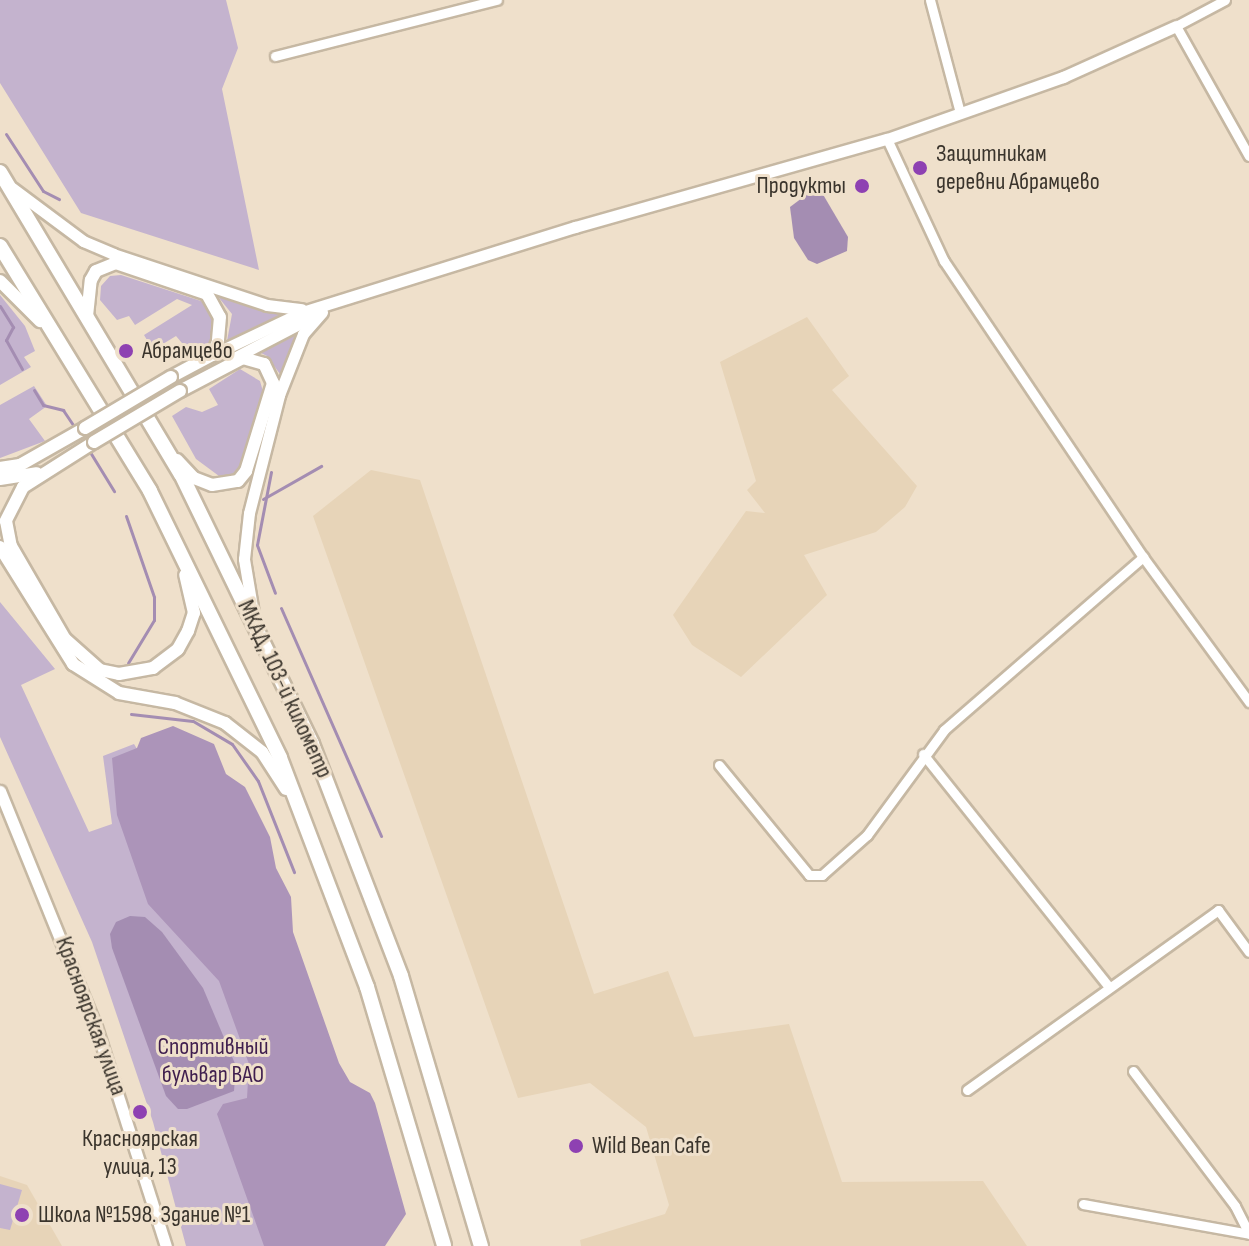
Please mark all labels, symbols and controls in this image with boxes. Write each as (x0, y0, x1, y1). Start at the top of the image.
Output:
place label: Защитникам деревни Абрамцево (936, 140, 1100, 196)
marker: Защитникам деревни Абрамцево (911, 159, 929, 177)
place label: Продукты (757, 172, 846, 200)
marker: Продукты (853, 177, 871, 195)
place label: Абрамцево (142, 337, 233, 365)
marker: Абрамцево (117, 342, 135, 360)
street label: МКАД, 103-й километр (231, 595, 339, 783)
street label: Красноярская улица (49, 933, 133, 1099)
park label: Спортивный бульвар ВАО (158, 1033, 268, 1089)
marker: Красноярская улица, 13 (131, 1103, 149, 1121)
place label: Красноярская улица, 13 (82, 1125, 198, 1181)
place label: Wild Bean Cafe (592, 1132, 711, 1160)
marker: Wild Bean Cafe (567, 1137, 585, 1155)
place label: Школа №1598. Здание №1 (38, 1201, 250, 1229)
marker: Школа №1598. Здание №1 (13, 1206, 31, 1224)

